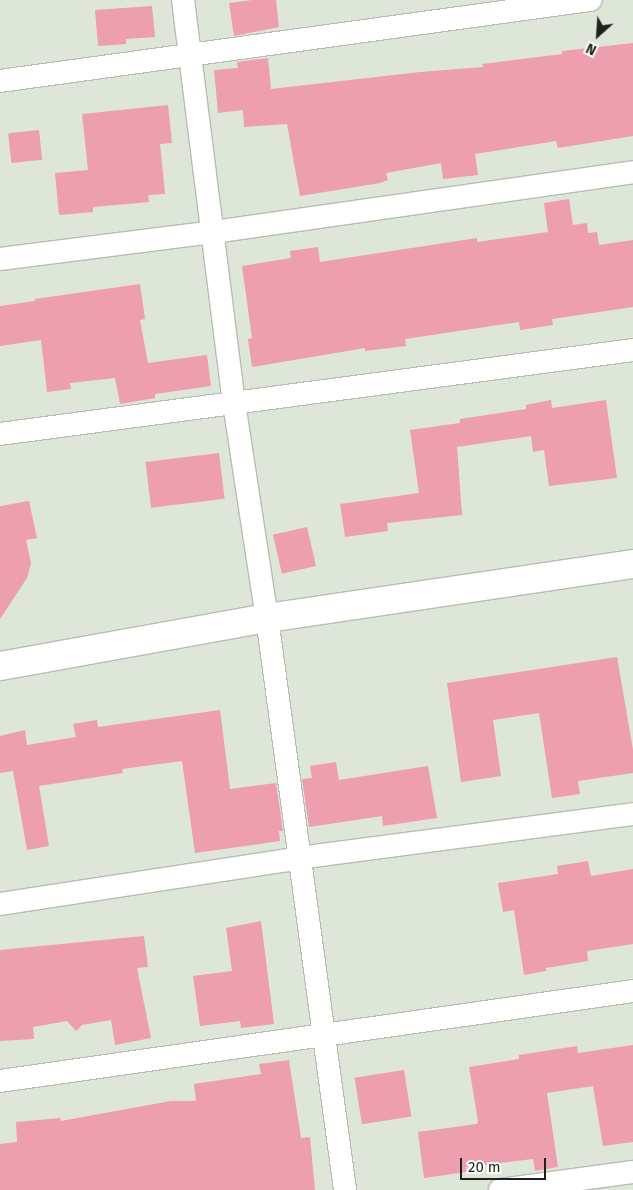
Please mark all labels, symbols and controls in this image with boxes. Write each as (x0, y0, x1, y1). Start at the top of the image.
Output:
north arrow (573, 10, 623, 60)
text: N (583, 39, 599, 59)
scale bar (463, 1148, 549, 1180)
text: 20 m (468, 1158, 501, 1176)

